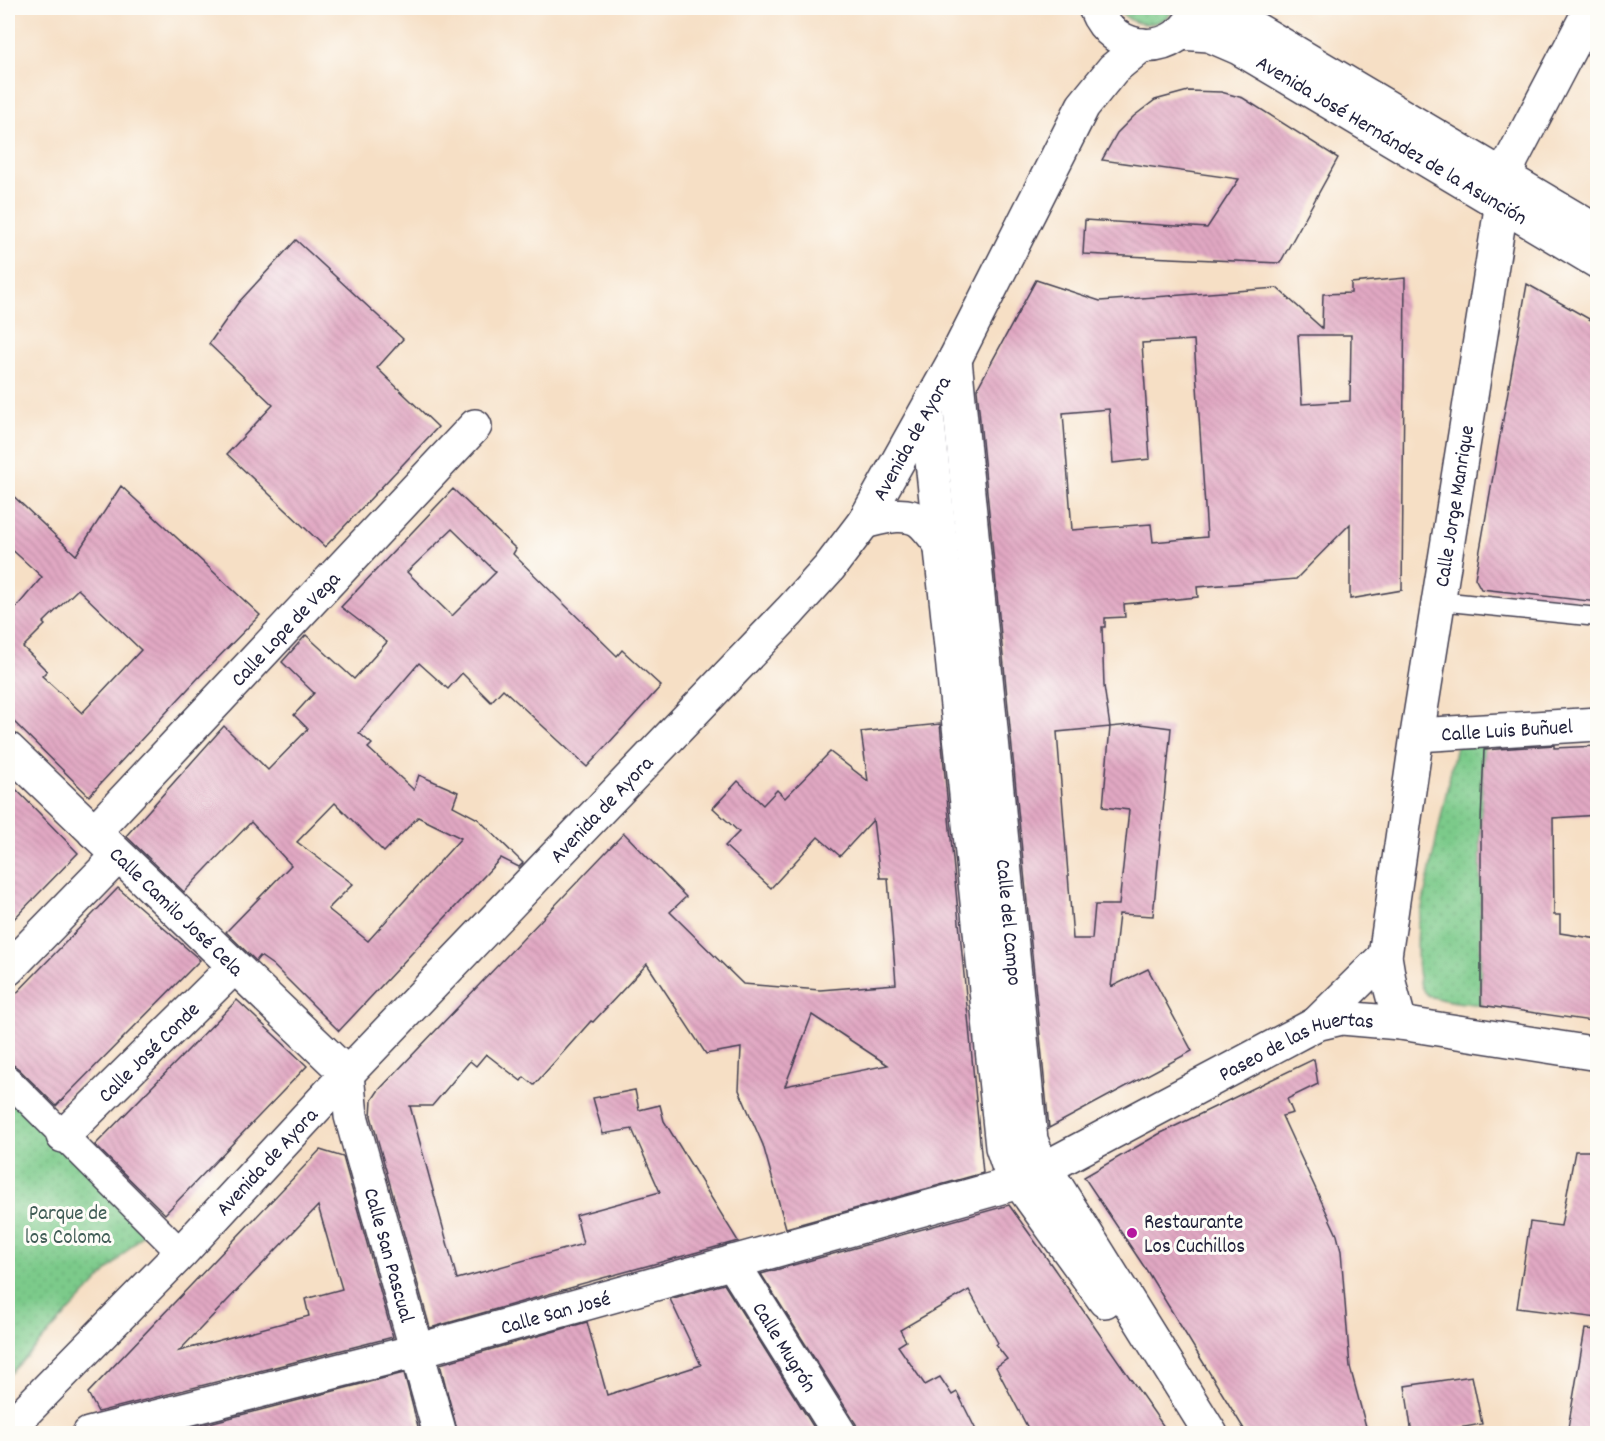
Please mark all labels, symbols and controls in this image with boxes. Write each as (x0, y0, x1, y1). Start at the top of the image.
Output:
street label: Avenida José Hernández de la Asunción (1249, 49, 1532, 234)
street label: Avenida de Ayora (867, 370, 961, 507)
street label: Calle Jorge Manrique (1429, 423, 1484, 590)
street label: Calle Lope de Vega (225, 565, 350, 695)
street label: Calle Luis Buñuel (1440, 714, 1574, 751)
street label: Avenida de Ayora (544, 750, 662, 871)
street label: Calle Camilo José Cela (101, 841, 250, 986)
street label: Calle del Campo (986, 858, 1028, 987)
street label: Calle José Conde (93, 997, 208, 1111)
street label: Paseo de las Huertas (1214, 1006, 1375, 1091)
street label: Avenida de Ayora (210, 1101, 327, 1224)
street label: Calle San Pascual (354, 1185, 420, 1326)
park label: Parque de los Coloma (25, 1200, 112, 1254)
place label: Restaurante Los Cuchillos (1144, 1209, 1245, 1263)
marker: Restaurante Los Cuchillos (1125, 1226, 1139, 1240)
street label: Calle San José (498, 1285, 614, 1345)
street label: Calle Mugrón (743, 1297, 822, 1399)

